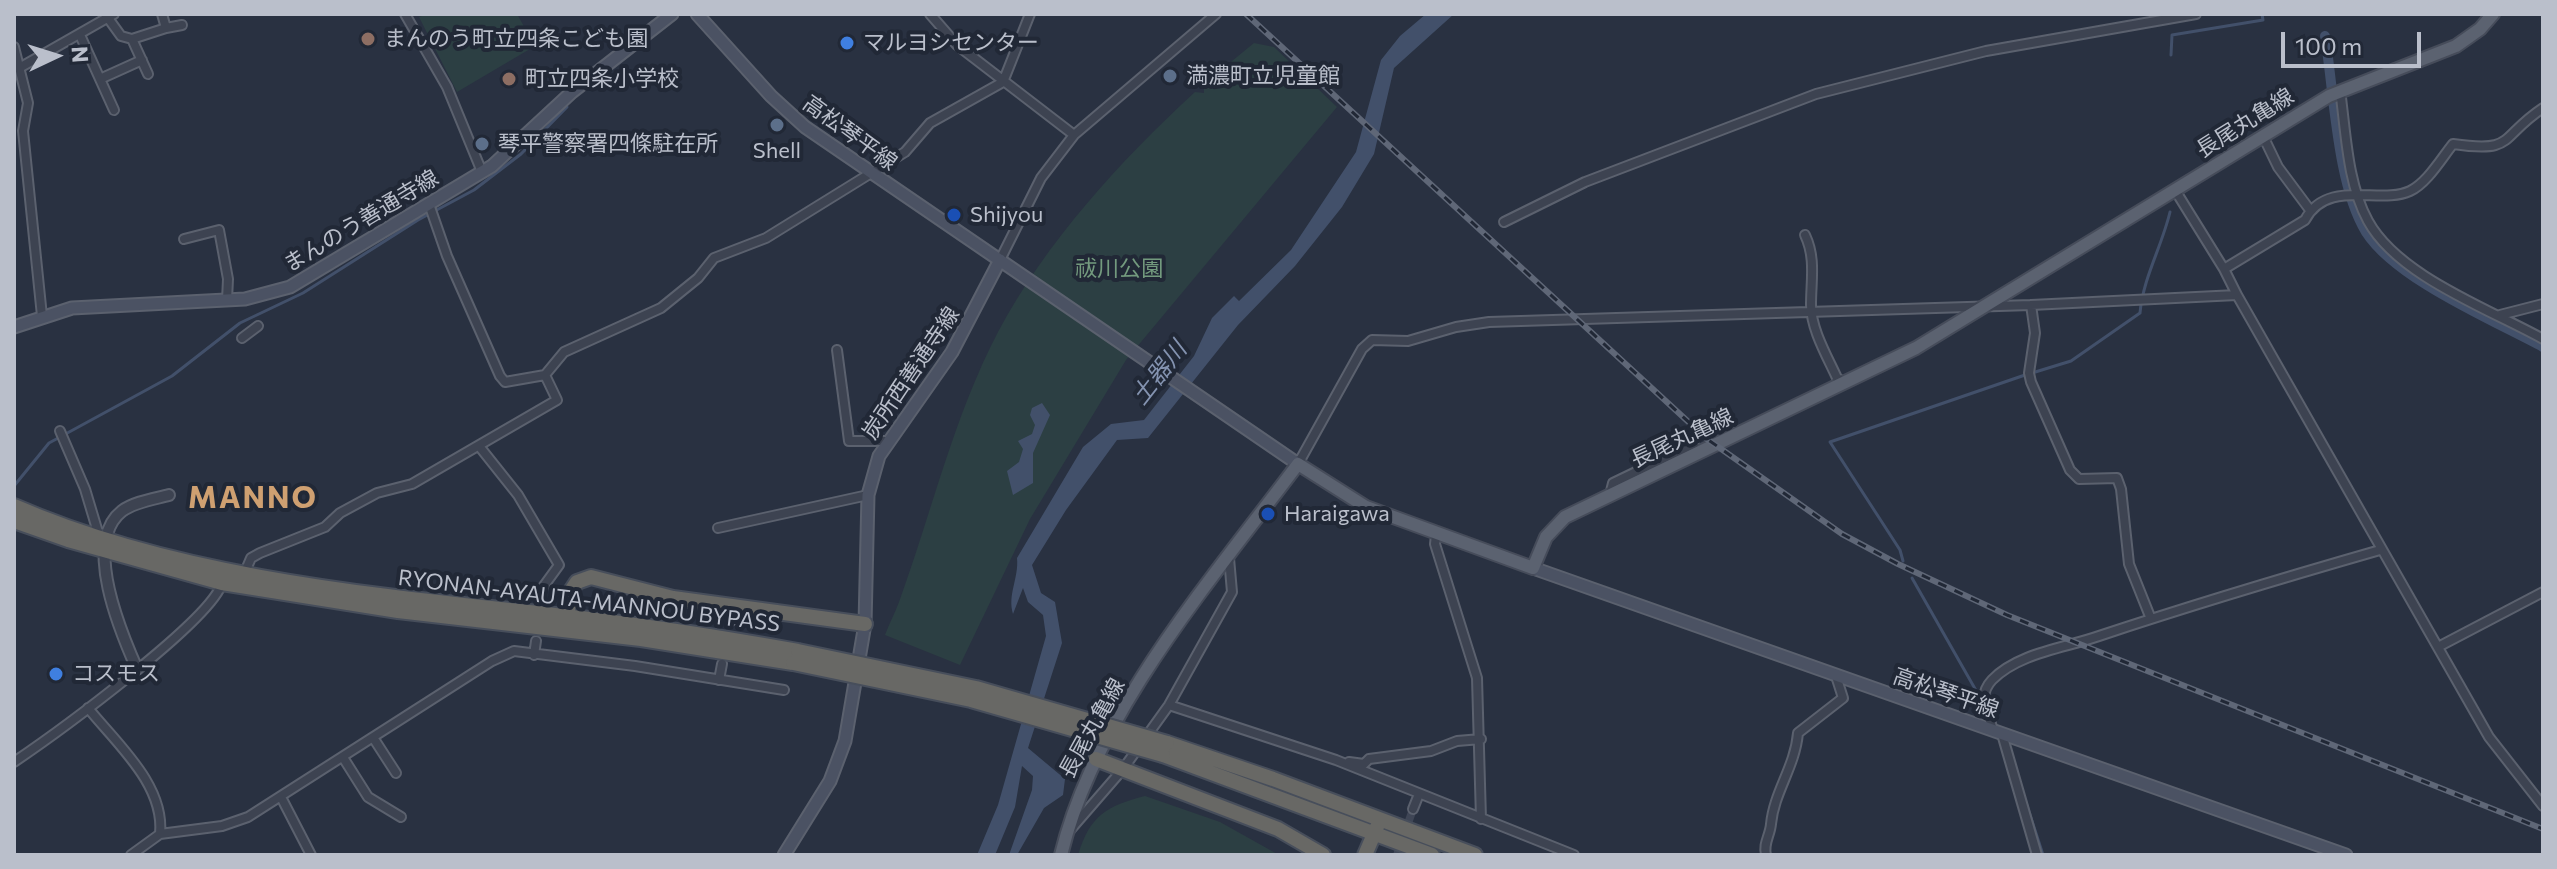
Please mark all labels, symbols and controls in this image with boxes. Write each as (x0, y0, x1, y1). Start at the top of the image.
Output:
north arrow (16, 16, 96, 96)
scale bar (2285, 16, 2425, 66)
place label: まんのう町立四条こども園 (384, 26, 648, 52)
marker: まんのう町立四条こども園 (359, 30, 377, 48)
place label: マルヨシセンター (863, 30, 1039, 56)
text: 100 m (2295, 31, 2362, 60)
marker: マルヨシセンター (838, 34, 856, 52)
text: N (66, 45, 94, 63)
place label: 満濃町立児童館 (1186, 63, 1340, 89)
place label: 町立四条小学校 (525, 66, 679, 92)
marker: 満濃町立児童館 (1161, 67, 1179, 85)
marker: 町立四条小学校 (500, 70, 518, 88)
street label: 長尾丸亀線 (2191, 83, 2299, 163)
street label: 高松琴平線 (798, 90, 902, 176)
marker: Shell (768, 116, 786, 134)
place label: 琴平警察署四條駐在所 (498, 131, 718, 157)
marker: 琴平警察署四條駐在所 (473, 135, 491, 153)
place label: Shell (753, 138, 801, 164)
street label: まんのう善通寺線 (279, 164, 443, 278)
place label: Shijyou (970, 202, 1043, 228)
marker: Shijyou (945, 206, 963, 224)
park label: 祓川公園 (1075, 256, 1163, 282)
street label: 炭所西善通寺線 (857, 302, 965, 444)
water label: 土器川 (1125, 336, 1193, 410)
street label: 長尾丸亀線 (1627, 403, 1737, 473)
district label: MANNO (188, 480, 318, 516)
place label: Haraigawa (1284, 501, 1390, 527)
marker: Haraigawa (1259, 505, 1277, 523)
street label: RYONAN-AYAUTA-MANNOU BYPASS (396, 564, 782, 638)
place label: コスモス (72, 661, 160, 687)
street label: 高松琴平線 (1890, 663, 2002, 723)
marker: コスモス (47, 665, 65, 683)
street label: 長尾丸亀線 (1054, 673, 1130, 783)

